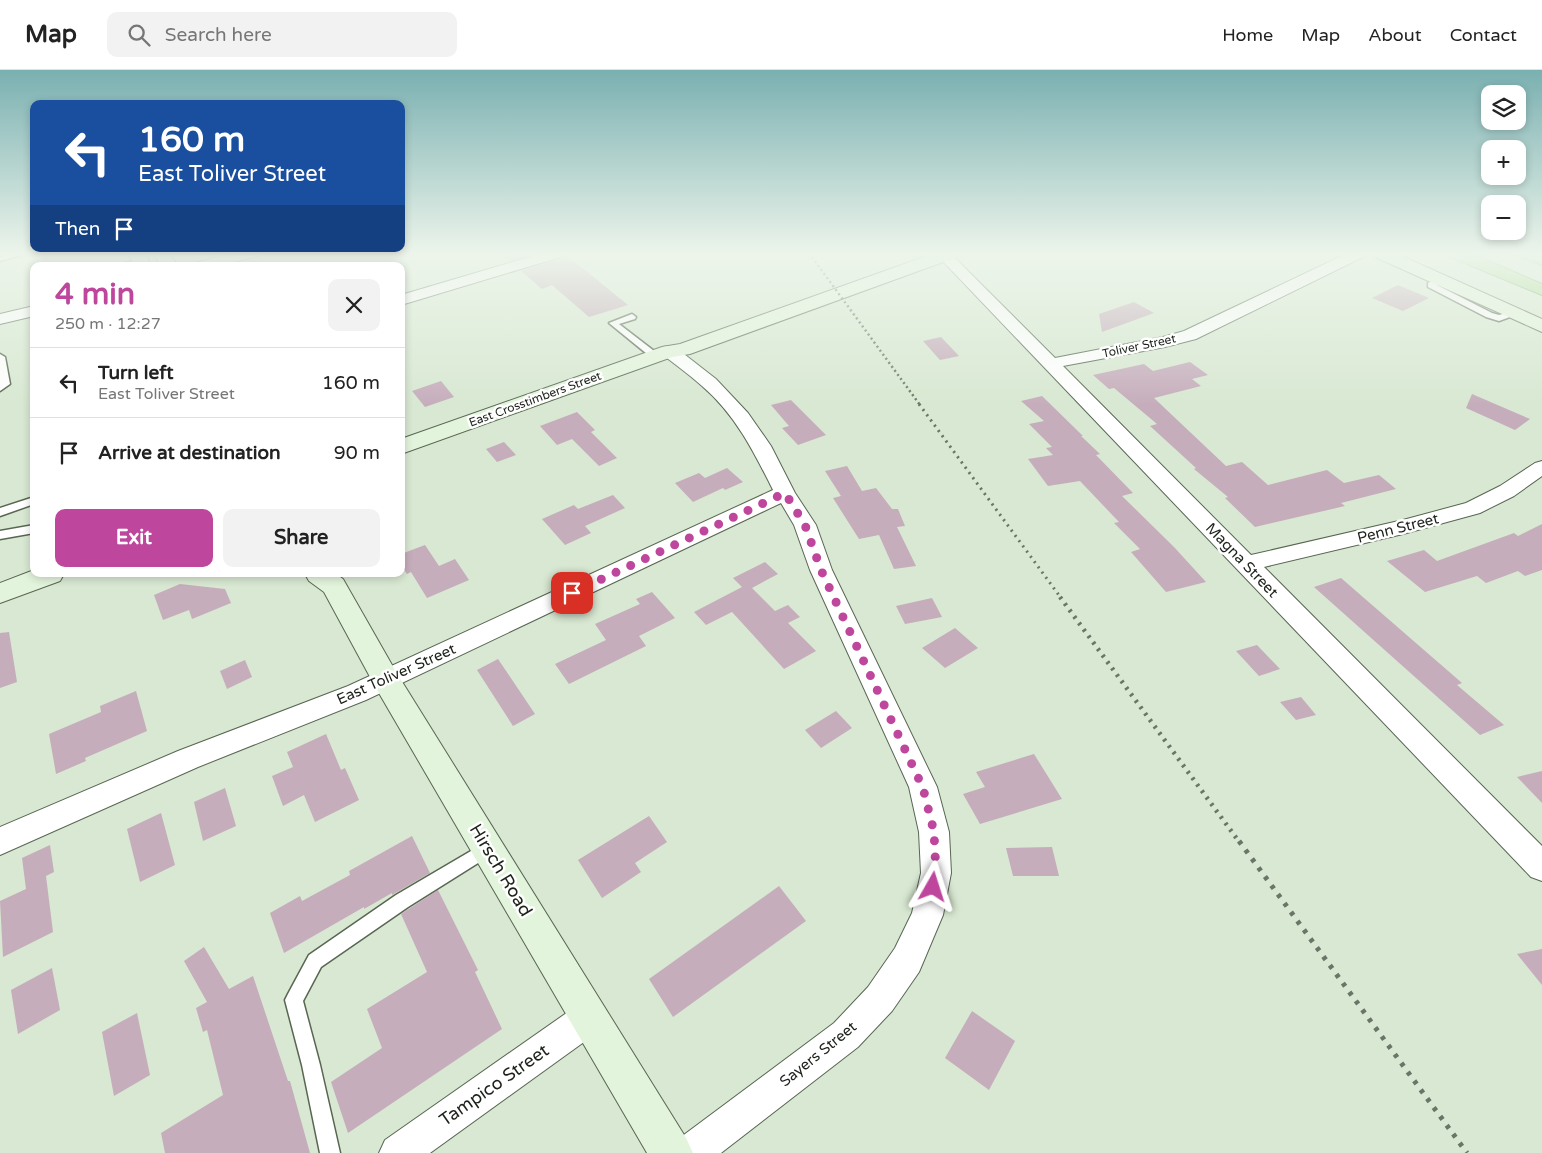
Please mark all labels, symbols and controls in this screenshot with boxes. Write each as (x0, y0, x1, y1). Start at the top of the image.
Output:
search box (107, 12, 457, 57)
text: Map (25, 20, 77, 49)
icon: search (125, 21, 153, 49)
text: Search here (165, 24, 272, 46)
text: Home (1222, 24, 1273, 46)
text: Map (1301, 24, 1340, 46)
text: About (1368, 24, 1422, 46)
text: Contact (1450, 24, 1517, 46)
map controls (1481, 85, 1526, 240)
button: layers (1481, 85, 1526, 130)
text: 160 m (138, 119, 245, 161)
icon: left (55, 120, 120, 185)
button: + (1481, 140, 1526, 185)
text: East Toliver Street (138, 161, 326, 187)
button: − (1481, 195, 1526, 240)
icon: arrive (110, 215, 138, 243)
text: Then (55, 218, 100, 240)
text: 4 min (55, 276, 135, 313)
button: close (328, 279, 380, 331)
text: 250 m · 12:27 (55, 314, 161, 334)
street label: Toliver Street (1101, 331, 1177, 361)
text: Turn left (98, 362, 174, 384)
street label: East Crosstimbers Street (467, 368, 604, 430)
icon: left (55, 369, 83, 397)
text: 160 m (322, 372, 380, 394)
text: East Toliver Street (98, 384, 235, 404)
icon: arrive (55, 439, 83, 467)
text: Arrive at destination (98, 442, 281, 464)
text: 90 m (334, 442, 380, 464)
button: Exit (55, 509, 213, 567)
button: Share (223, 509, 380, 567)
street label: Penn Street (1355, 509, 1441, 547)
street label: Magna Street (1202, 519, 1282, 601)
pin (551, 572, 593, 614)
icon: arrive (558, 579, 586, 607)
street label: East Toliver Street (334, 640, 459, 708)
street label: Hirsch Road (465, 820, 537, 920)
position arrow (906, 860, 958, 912)
street label: Sayers Street (776, 1017, 860, 1090)
street label: Tampico Street (435, 1039, 553, 1131)

